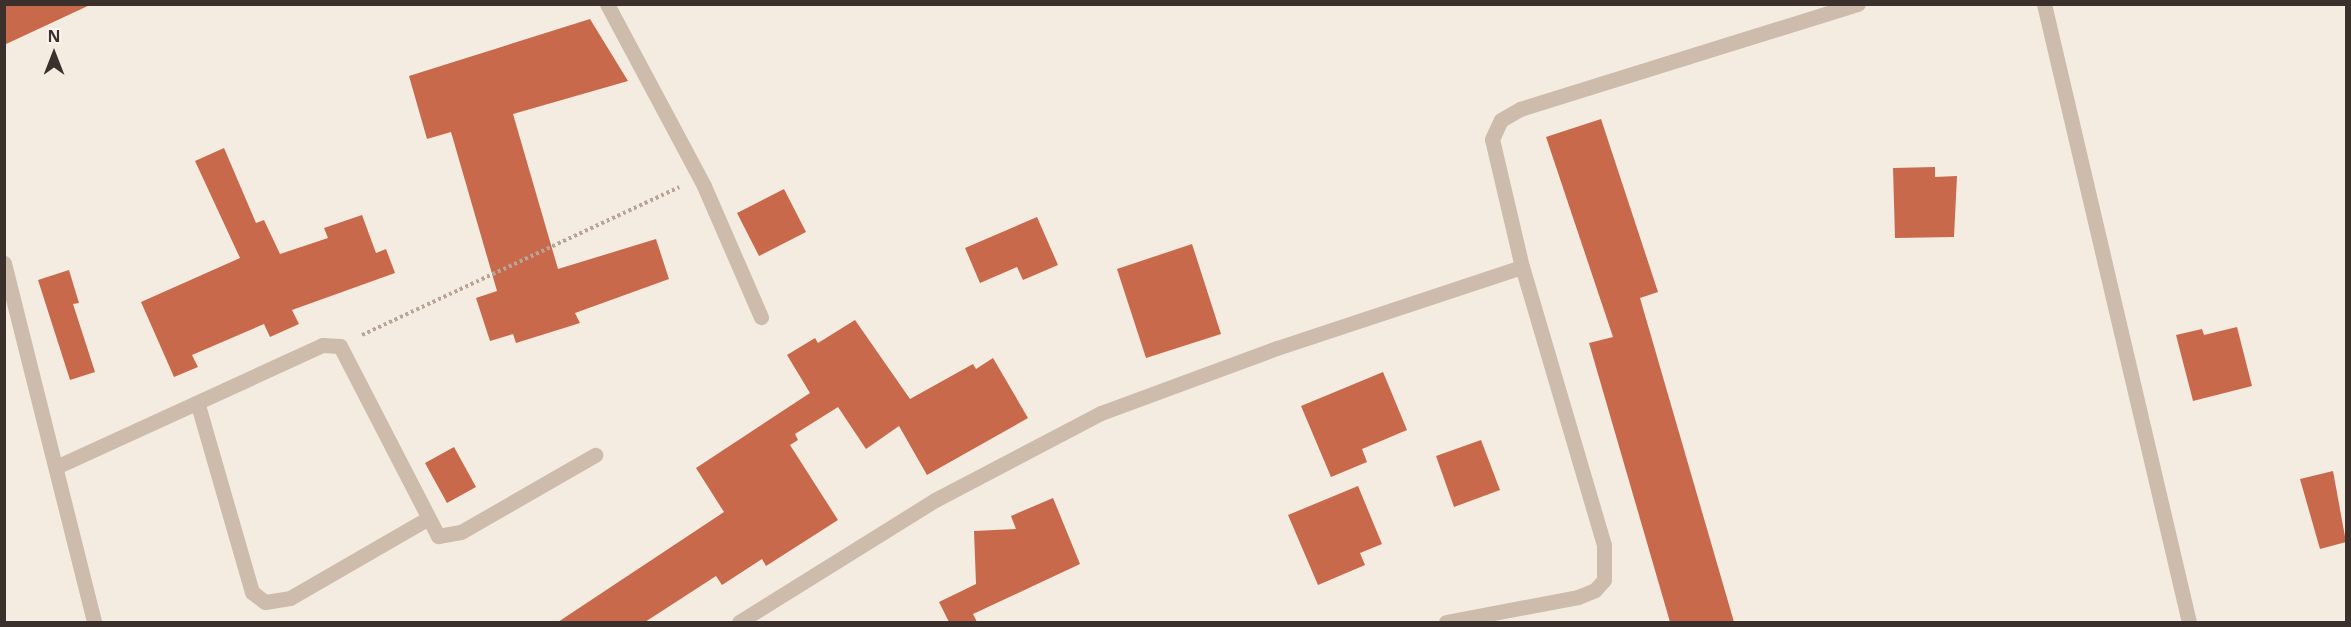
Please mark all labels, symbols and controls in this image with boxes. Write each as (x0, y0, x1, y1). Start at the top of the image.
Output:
north arrow (24, 24, 84, 84)
text: N (47, 25, 61, 47)

